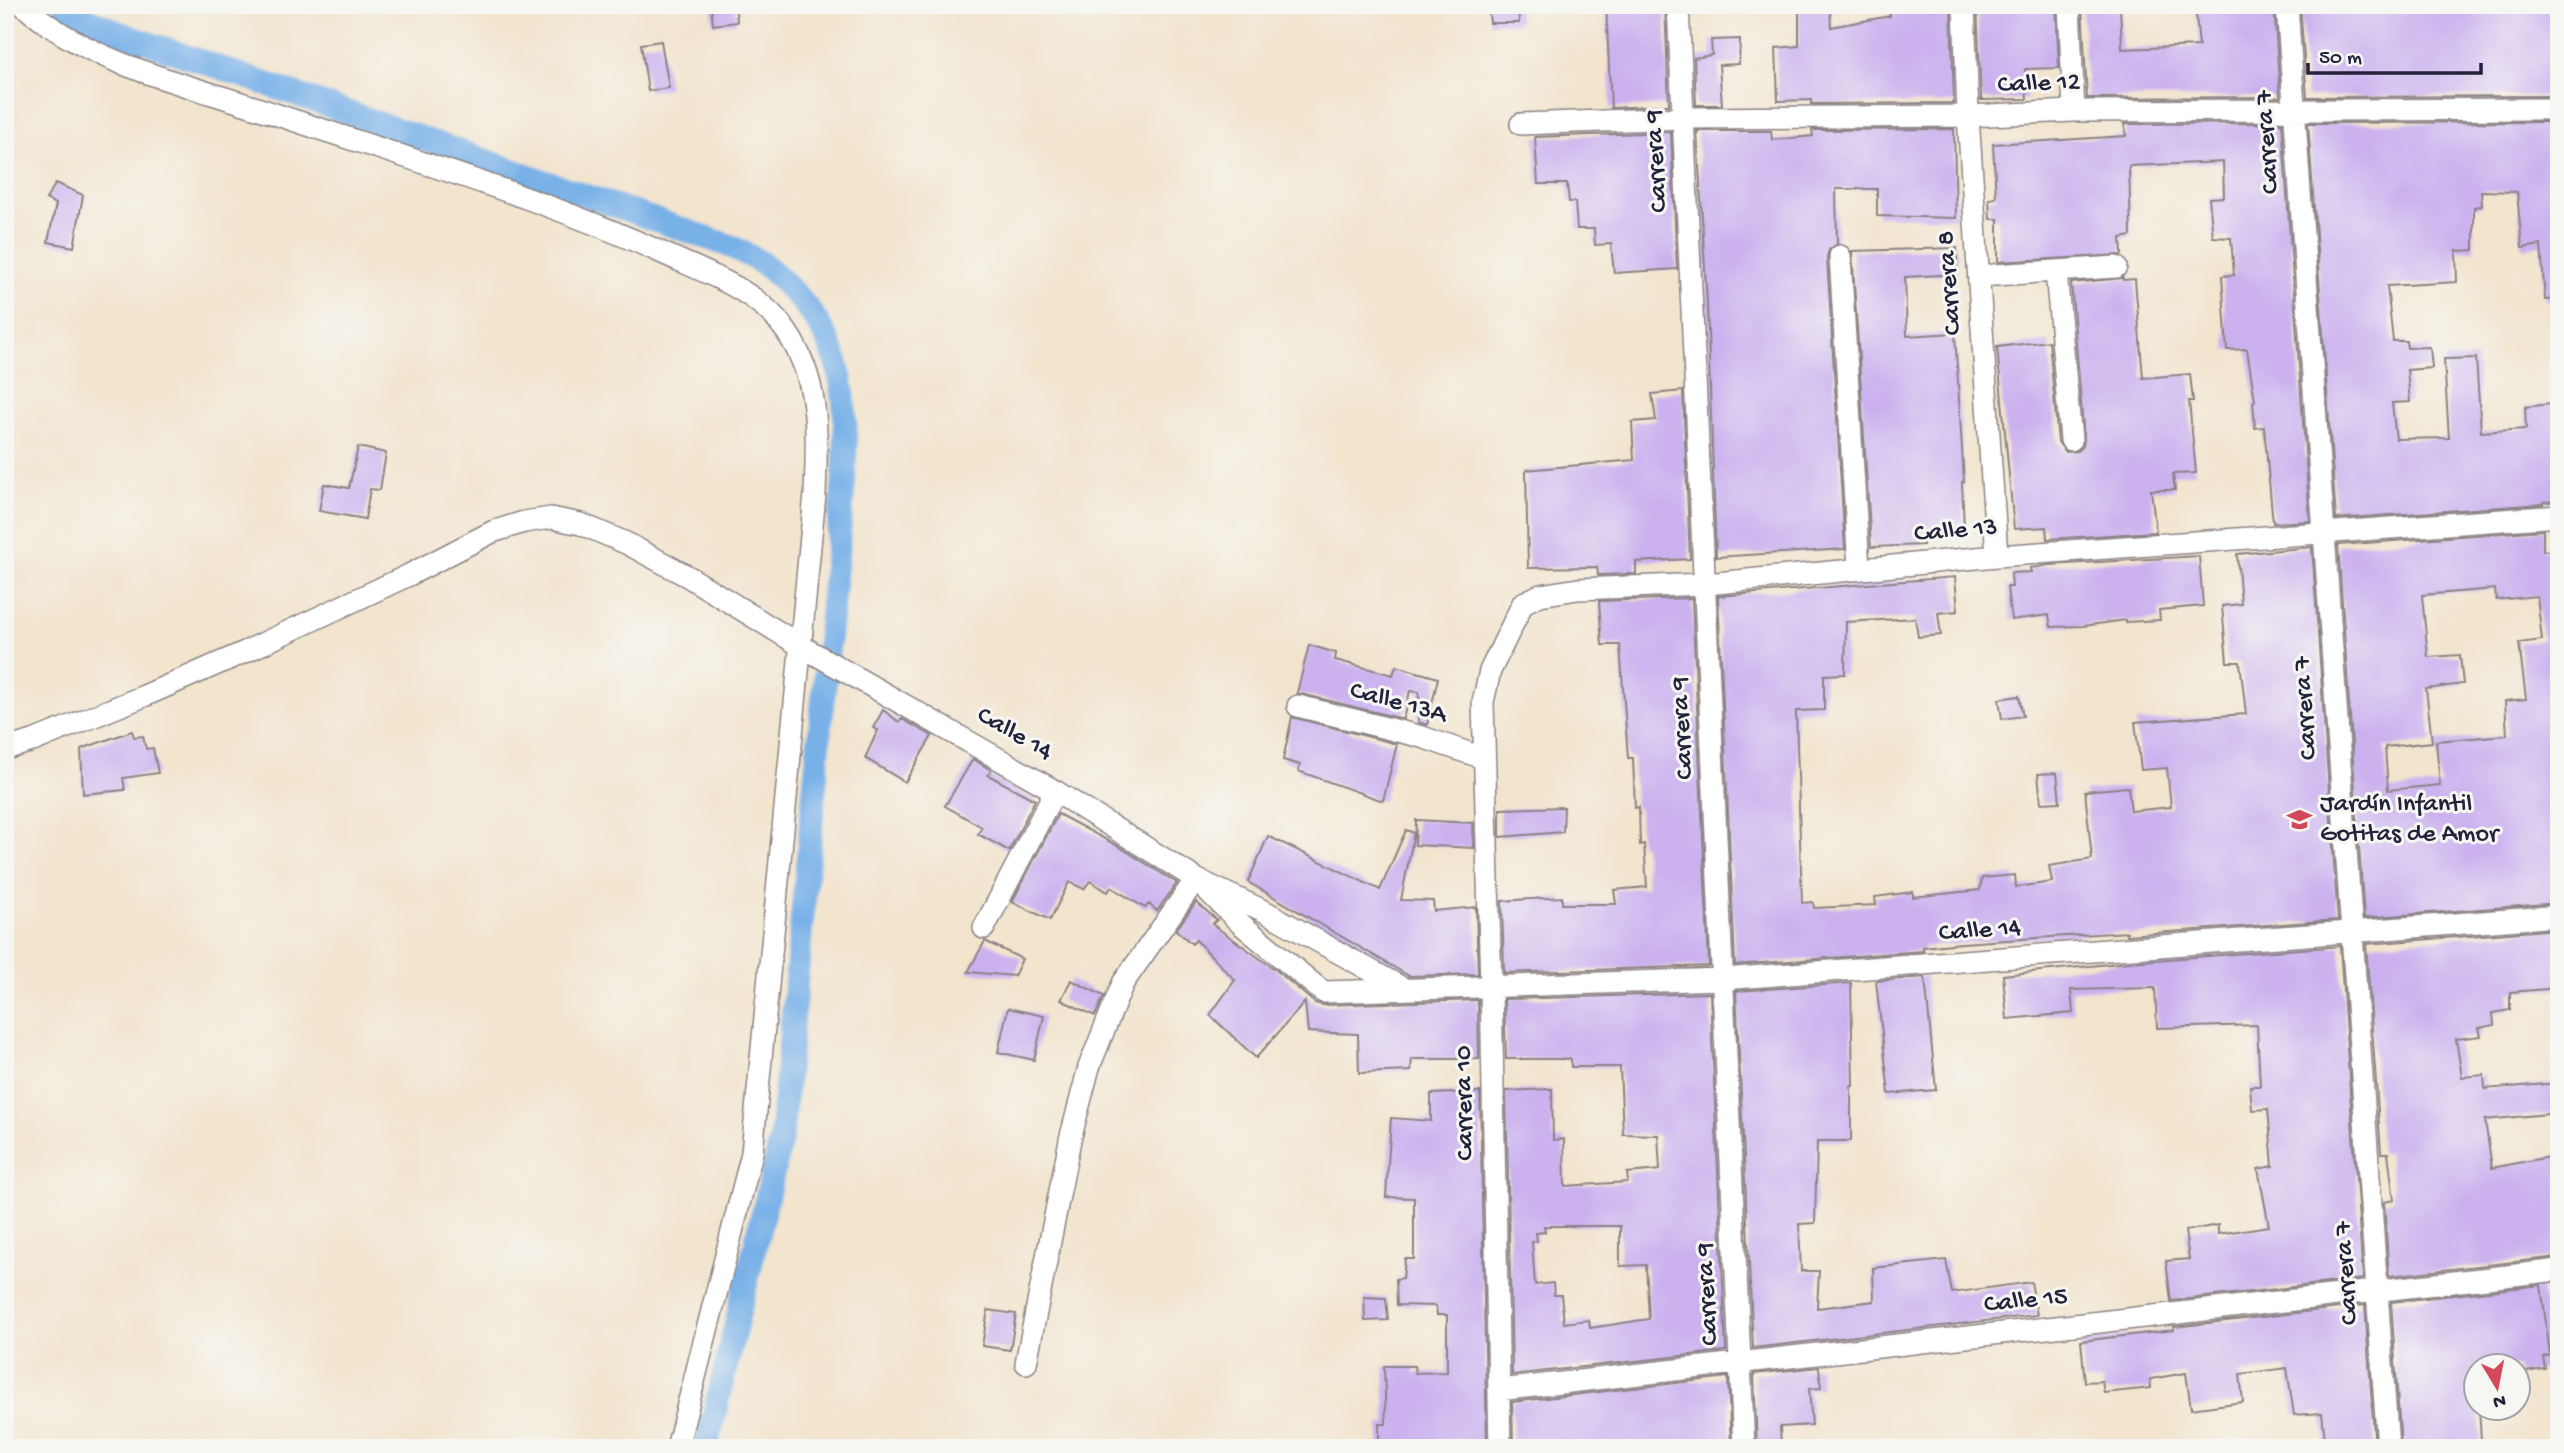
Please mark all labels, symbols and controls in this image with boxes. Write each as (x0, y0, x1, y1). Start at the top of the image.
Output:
scale bar (2308, 32, 2482, 76)
text: 50 m (2319, 47, 2362, 72)
street label: Calle 12 (1997, 68, 2081, 102)
street label: Carrera 7 (2250, 88, 2288, 195)
street label: Carrera 9 (1640, 109, 1676, 213)
street label: Carrera 8 (1932, 230, 1970, 336)
street label: Calle 13 (1913, 513, 1999, 551)
street label: Carrera 7 (2288, 654, 2326, 761)
street label: Calle 13A (1346, 676, 1451, 732)
street label: Carrera 9 (1666, 676, 1702, 780)
street label: Calle 14 (971, 701, 1057, 769)
place label: Jardín Infantil Gotitas de Amor (2320, 790, 2501, 851)
school or university icon: Jardín Infantil Gotitas de Amor (2286, 806, 2314, 834)
street label: Calle 14 (1938, 914, 2022, 950)
street label: Carrera 10 (1449, 1045, 1483, 1161)
street label: Carrera 7 (2329, 1219, 2367, 1326)
street label: Carrera 9 (1691, 1242, 1727, 1346)
street label: Calle 15 (1983, 1282, 2069, 1322)
north arrow (2462, 1352, 2532, 1422)
text: N (2491, 1388, 2507, 1413)

